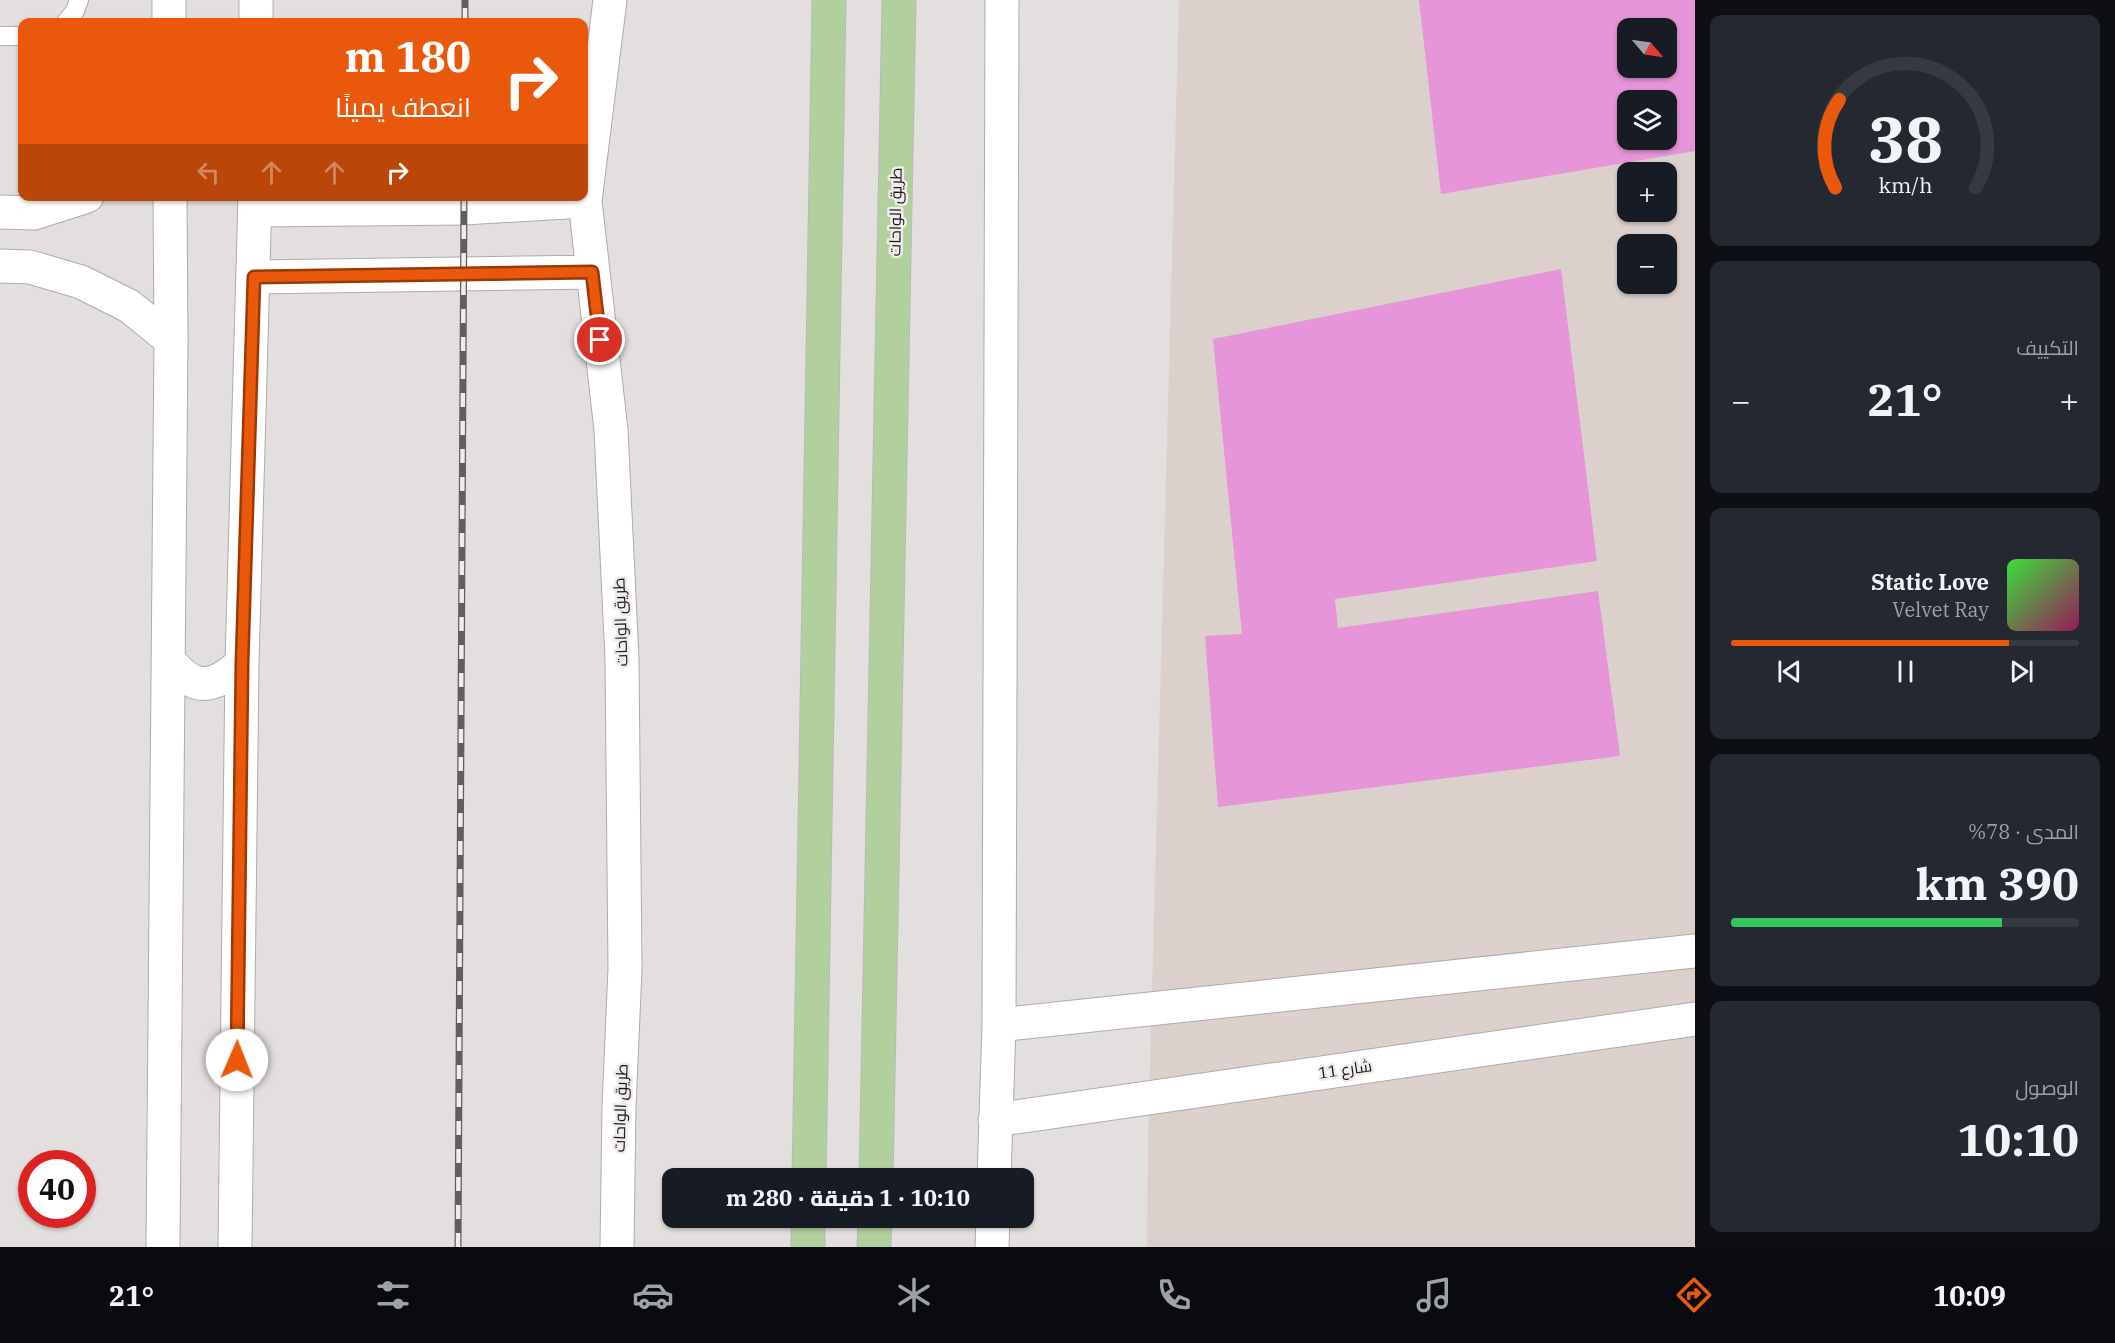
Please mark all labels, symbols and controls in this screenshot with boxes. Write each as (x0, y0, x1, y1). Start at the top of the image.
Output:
north arrow (1617, 18, 1677, 78)
map controls (1617, 18, 1677, 294)
text: 180 m (345, 29, 471, 84)
icon: right (492, 42, 570, 120)
text: انعطف يمينًا (335, 89, 471, 124)
button: layers (1617, 90, 1677, 150)
text: 38 (1868, 98, 1942, 179)
icon: left (192, 156, 225, 189)
icon: ahead (255, 156, 288, 189)
icon: ahead (318, 156, 351, 189)
icon: right (381, 156, 414, 189)
button: + (1617, 162, 1677, 222)
street label: طريق الواحات (884, 167, 907, 257)
text: km/h (1878, 171, 1932, 199)
button: − (1617, 234, 1677, 294)
pin (574, 314, 625, 365)
icon: arrive (583, 323, 616, 356)
text: التكييف (2016, 334, 2079, 361)
text: 21° (1867, 370, 1943, 428)
text: − (1731, 379, 1751, 422)
text: + (2059, 379, 2079, 422)
text: Static Love (1871, 567, 1989, 596)
street label: طريق الواحات (608, 577, 633, 667)
text: Velvet Ray (1892, 596, 1989, 623)
icon: previous (1773, 655, 1806, 688)
icon: pause (1889, 655, 1922, 688)
icon: next (2005, 655, 2038, 688)
text: المدى · 78% (1968, 818, 2079, 845)
text: 390 km (1916, 854, 2079, 912)
position arrow (205, 1028, 269, 1092)
street label: شارع 11 (1317, 1055, 1373, 1085)
street label: طريق الواحات (608, 1063, 633, 1153)
text: الوصول (2015, 1074, 2079, 1101)
text: 10:10 (1957, 1110, 2079, 1168)
speed limit sign: 40 (18, 1150, 96, 1228)
text: 10:10 · 1 دقيقة · 280 m (726, 1183, 970, 1212)
icon: filters (372, 1274, 414, 1316)
icon: car (632, 1274, 674, 1316)
icon: climate (893, 1274, 935, 1316)
icon: phone (1153, 1274, 1195, 1316)
icon: music (1413, 1274, 1455, 1316)
icon: directions (1673, 1274, 1715, 1316)
text: 21° (109, 1278, 154, 1313)
text: 10:09 (1933, 1278, 2006, 1313)

